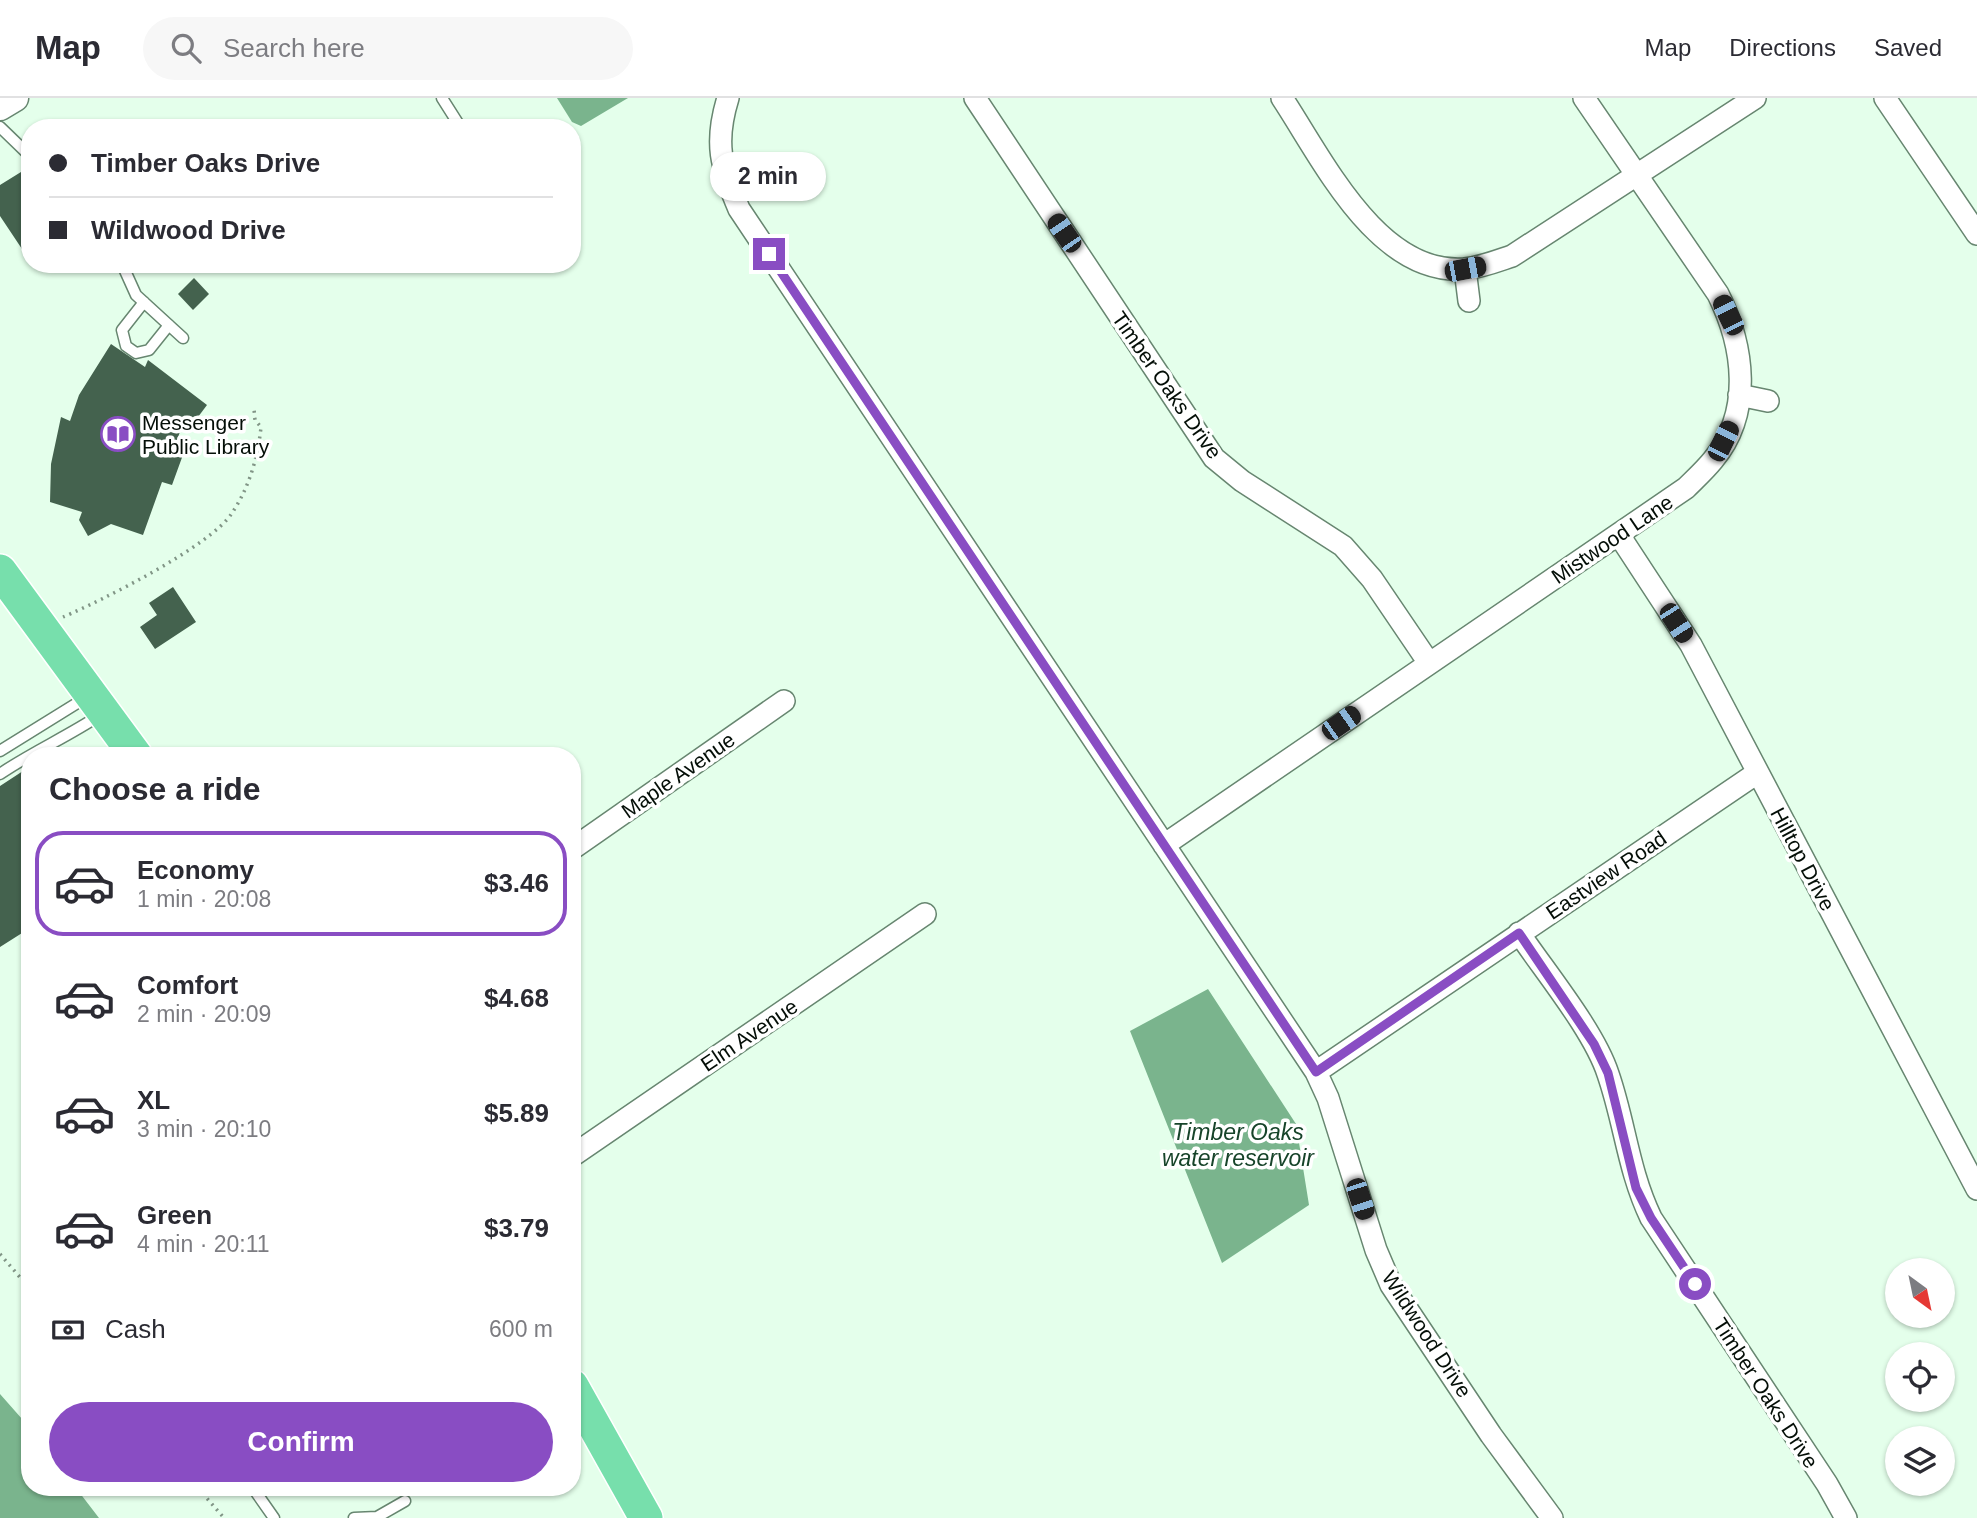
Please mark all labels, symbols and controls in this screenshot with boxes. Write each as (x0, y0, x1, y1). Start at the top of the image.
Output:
search box (143, 17, 633, 80)
text: Map (35, 29, 101, 66)
icon: search (167, 29, 205, 67)
text: Search here (223, 33, 365, 63)
text: Map (1645, 34, 1691, 61)
text: Directions (1729, 34, 1836, 61)
text: Saved (1874, 34, 1942, 61)
text: Timber Oaks Drive (91, 148, 320, 178)
callout: 2 min (711, 152, 827, 202)
text: 2 min (738, 163, 798, 189)
car (1044, 210, 1085, 256)
text: Wildwood Drive (91, 215, 286, 245)
route end (753, 238, 785, 270)
car (1443, 255, 1488, 283)
car (1710, 292, 1747, 338)
street label: Timber Oaks Drive (1108, 307, 1226, 463)
place label: Messenger Public Library (142, 411, 270, 458)
library icon: Messenger Public Library (99, 415, 137, 453)
car (1705, 418, 1742, 464)
street label: Mistwood Lane (1547, 490, 1677, 588)
car (1656, 600, 1697, 646)
car (1318, 702, 1365, 744)
street label: Maple Avenue (617, 728, 739, 822)
text: Choose a ride (49, 771, 261, 807)
street label: Hilltop Drive (1766, 804, 1840, 914)
street label: Eastview Road (1542, 826, 1670, 924)
icon: car (53, 852, 116, 915)
text: Economy (137, 855, 254, 885)
text: $3.46 (484, 868, 549, 898)
text: 1 min · 20:08 (137, 886, 271, 912)
icon: car (53, 967, 116, 1030)
text: Comfort (137, 970, 238, 1000)
text: $4.68 (484, 983, 549, 1013)
street label: Elm Avenue (696, 994, 802, 1076)
text: 2 min · 20:09 (137, 1001, 271, 1027)
icon: car (53, 1082, 116, 1145)
text: XL (137, 1085, 170, 1115)
text: $5.89 (484, 1098, 549, 1128)
text: 3 min · 20:10 (137, 1116, 271, 1142)
water label: Timber Oaks water reservoir (1162, 1119, 1315, 1171)
car (1344, 1176, 1377, 1222)
icon: car (53, 1197, 116, 1260)
text: Green (137, 1200, 212, 1230)
text: $3.79 (484, 1213, 549, 1243)
text: 4 min · 20:11 (137, 1231, 270, 1257)
north arrow (1885, 1258, 1955, 1328)
map controls (1885, 1258, 1955, 1496)
street label: Wildwood Drive (1378, 1267, 1476, 1401)
route start (1679, 1268, 1711, 1300)
icon: cash (49, 1311, 87, 1349)
text: Cash (105, 1314, 166, 1344)
street label: Timber Oaks Drive (1709, 1314, 1823, 1472)
text: 600 m (489, 1316, 553, 1342)
button: locate (1885, 1342, 1955, 1412)
button: Confirm (49, 1402, 553, 1482)
button: layers (1885, 1426, 1955, 1496)

